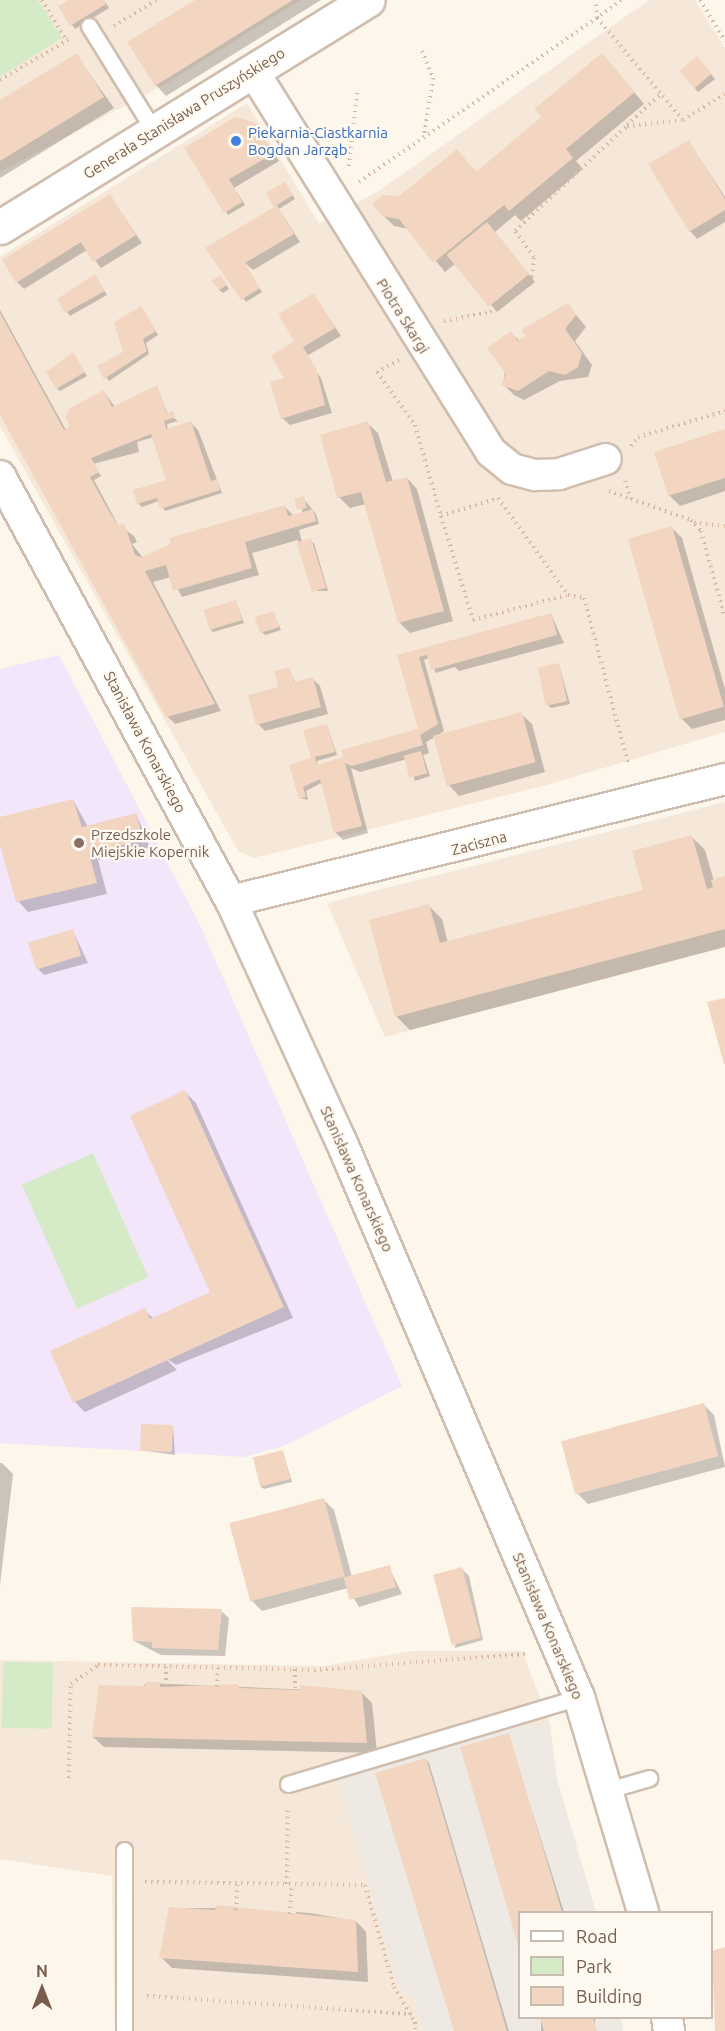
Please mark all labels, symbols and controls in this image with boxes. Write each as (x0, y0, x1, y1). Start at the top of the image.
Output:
street label: Generała Stanisława Pruszyńskiego (80, 43, 288, 183)
place label: Piekarnia-Ciastkarnia Bogdan Jarząb (248, 123, 388, 158)
marker: Piekarnia-Ciastkarnia Bogdan Jarząb (229, 134, 243, 148)
street label: Piotra Skargi (373, 275, 433, 357)
street label: Stanisława Konarskiego (100, 668, 190, 816)
place label: Przedszkole Miejskie Kopernik (91, 825, 209, 860)
street label: Zaciszna (449, 827, 509, 859)
marker: Przedszkole Miejskie Kopernik (72, 836, 86, 850)
street label: Stanisława Konarskiego (317, 1103, 397, 1255)
street label: Stanisława Konarskiego (509, 1550, 587, 1702)
legend (518, 1911, 713, 2019)
text: Road (576, 1926, 618, 1946)
text: Park (576, 1956, 612, 1976)
north arrow (12, 1959, 72, 2019)
text: N (36, 1962, 48, 1980)
text: Building (576, 1986, 642, 2006)

